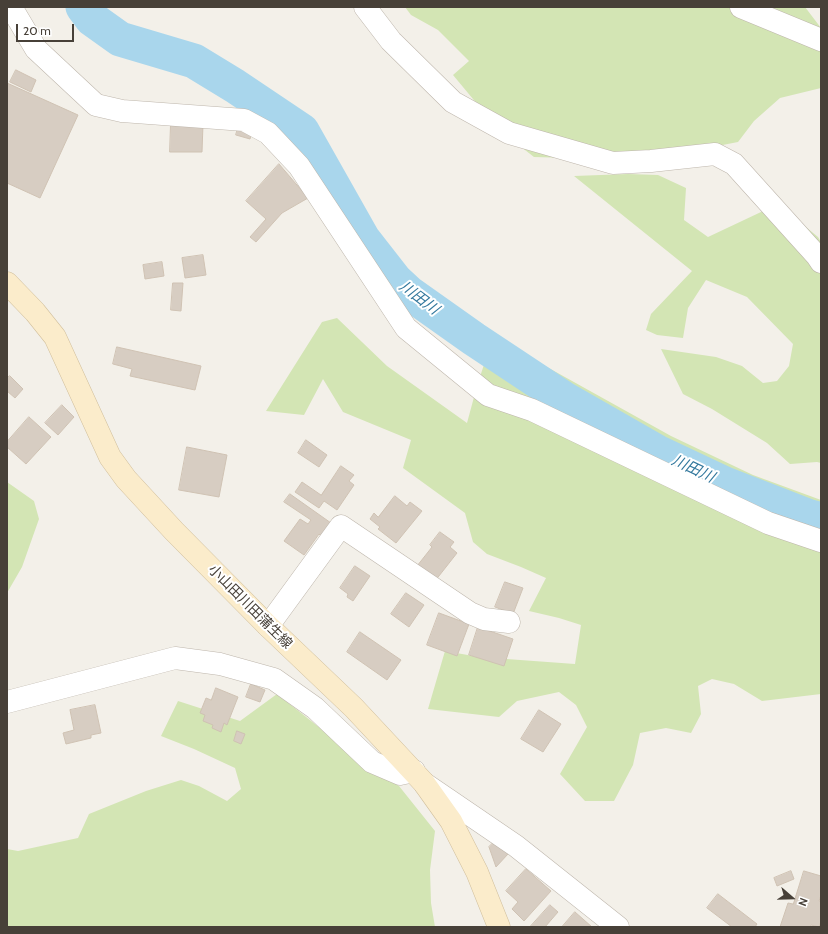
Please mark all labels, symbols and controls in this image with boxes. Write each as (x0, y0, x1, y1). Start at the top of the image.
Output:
scale bar (18, 16, 76, 42)
text: 20 m (23, 23, 51, 38)
water label: 川田川 (396, 277, 442, 319)
water label: 川田川 (669, 451, 717, 487)
street label: 小山田川田蒲生線 (204, 561, 296, 653)
north arrow (772, 878, 812, 918)
text: N (795, 896, 811, 908)

